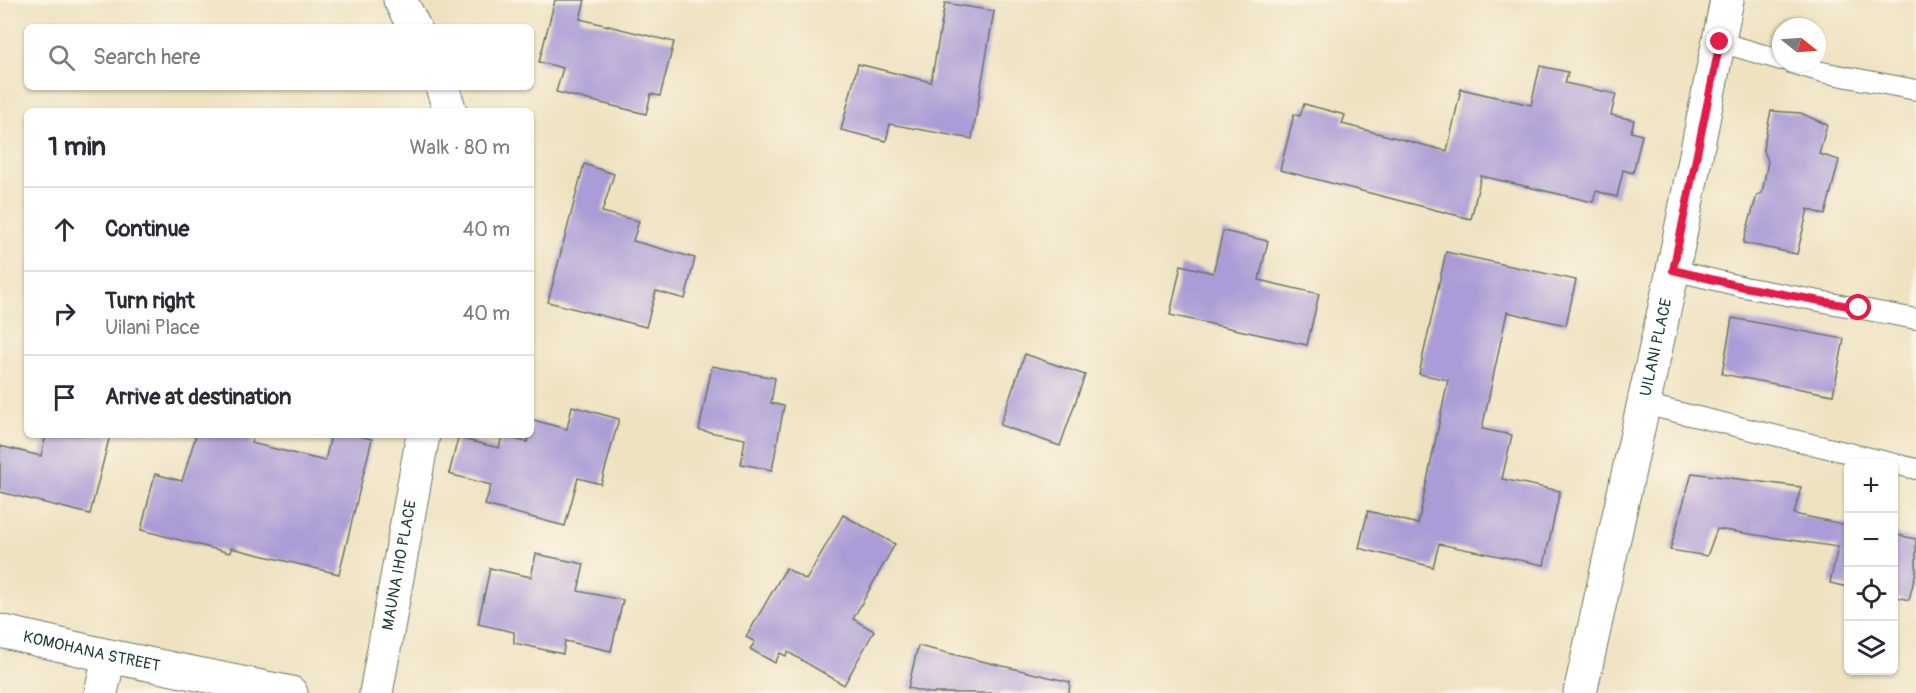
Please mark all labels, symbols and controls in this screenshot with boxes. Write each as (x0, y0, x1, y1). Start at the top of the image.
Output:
north arrow (1772, 18, 1826, 72)
search box (24, 24, 534, 90)
route end (1706, 28, 1732, 54)
icon: search (45, 41, 78, 74)
text: Search here (93, 43, 200, 71)
text: 1 min (48, 131, 106, 163)
text: Walk · 80 m (410, 135, 510, 160)
icon: ahead (48, 213, 81, 246)
text: Continue (105, 215, 189, 243)
text: 40 m (463, 217, 510, 242)
text: Turn right (105, 287, 195, 315)
route start (1845, 294, 1871, 320)
street label: UILANI PLACE (1636, 296, 1676, 398)
icon: right (48, 297, 81, 330)
text: 40 m (463, 301, 510, 326)
text: Uilani Place (105, 315, 200, 340)
icon: arrive (48, 381, 81, 414)
text: Arrive at destination (105, 383, 291, 411)
map controls (1844, 459, 1898, 675)
button: + (1844, 459, 1898, 513)
street label: MAUNA IHO PLACE (378, 498, 421, 632)
button: − (1844, 513, 1898, 567)
button: locate (1844, 567, 1898, 621)
button: layers (1844, 621, 1898, 675)
street label: KOMOHANA STREET (21, 627, 162, 676)

